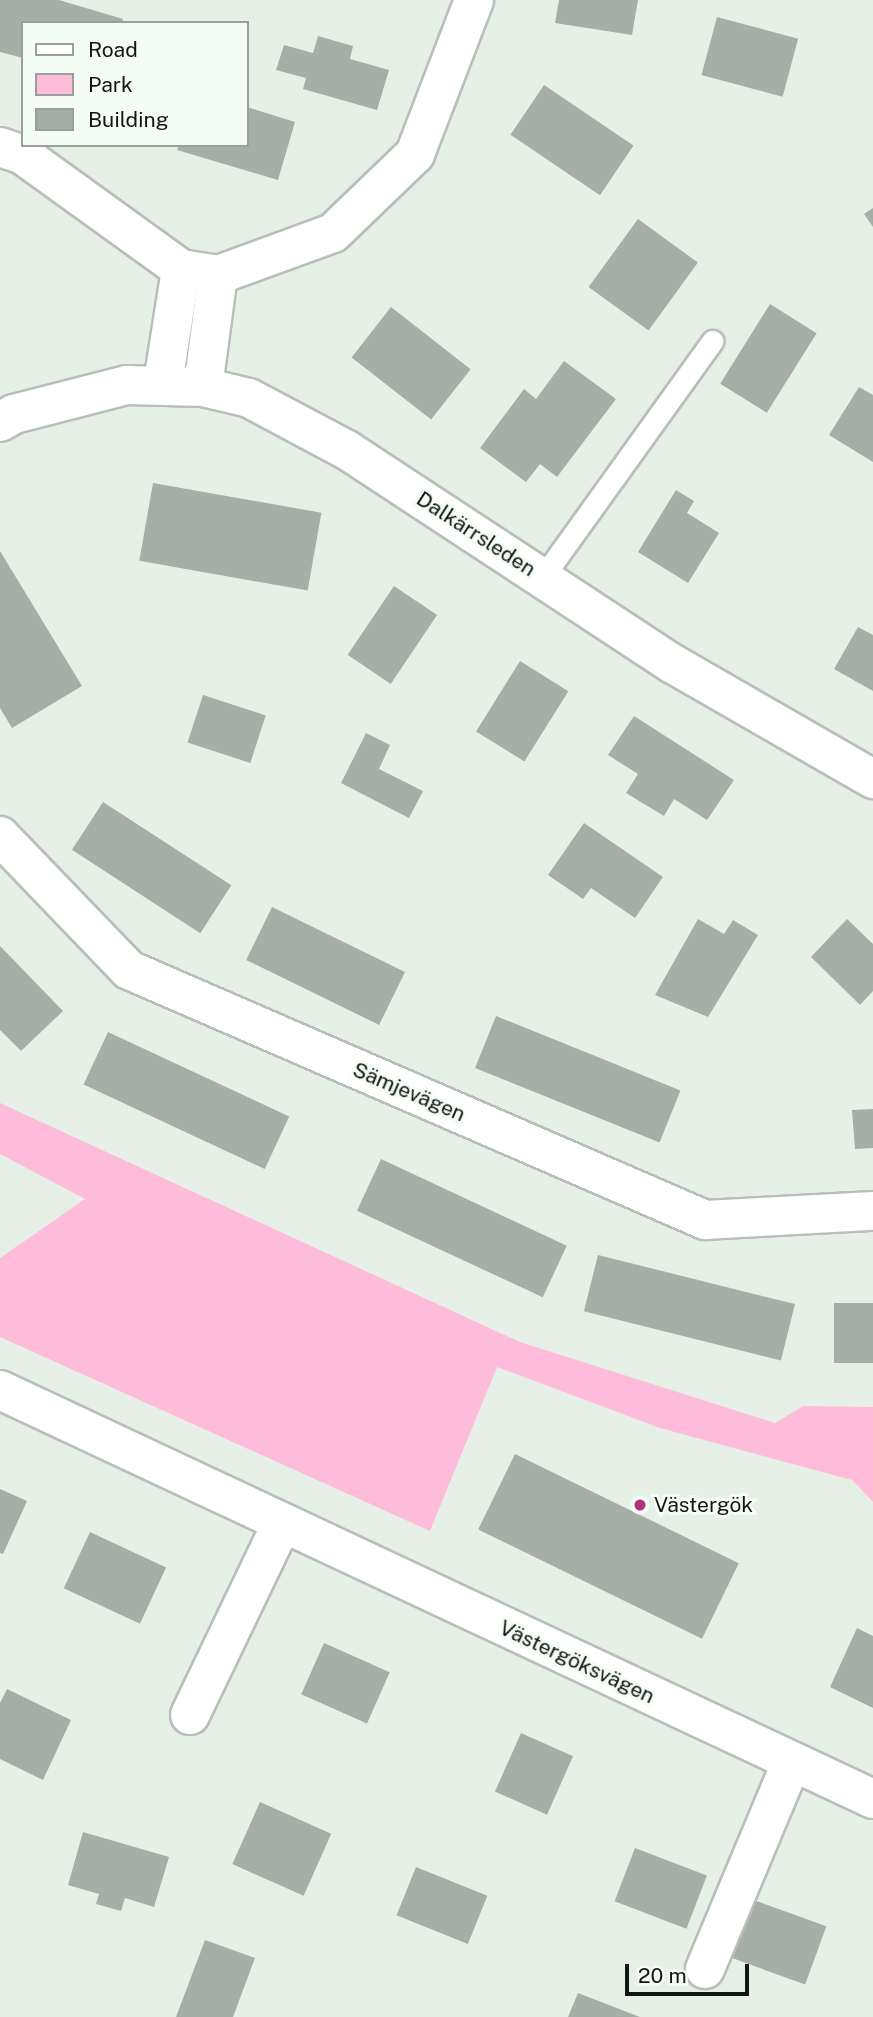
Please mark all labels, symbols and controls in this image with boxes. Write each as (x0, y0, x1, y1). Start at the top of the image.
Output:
legend (21, 21, 248, 147)
text: Road (88, 37, 138, 62)
text: Park (88, 72, 133, 97)
text: Building (88, 107, 169, 132)
street label: Dalkärrsleden (412, 486, 540, 582)
street label: Sämjevägen (349, 1057, 469, 1127)
place label: Västergök (654, 1492, 753, 1518)
marker: Västergök (632, 1497, 648, 1513)
street label: Västergöksvägen (495, 1615, 659, 1709)
scale bar (628, 1951, 752, 1995)
text: 20 m (638, 1963, 687, 1988)

